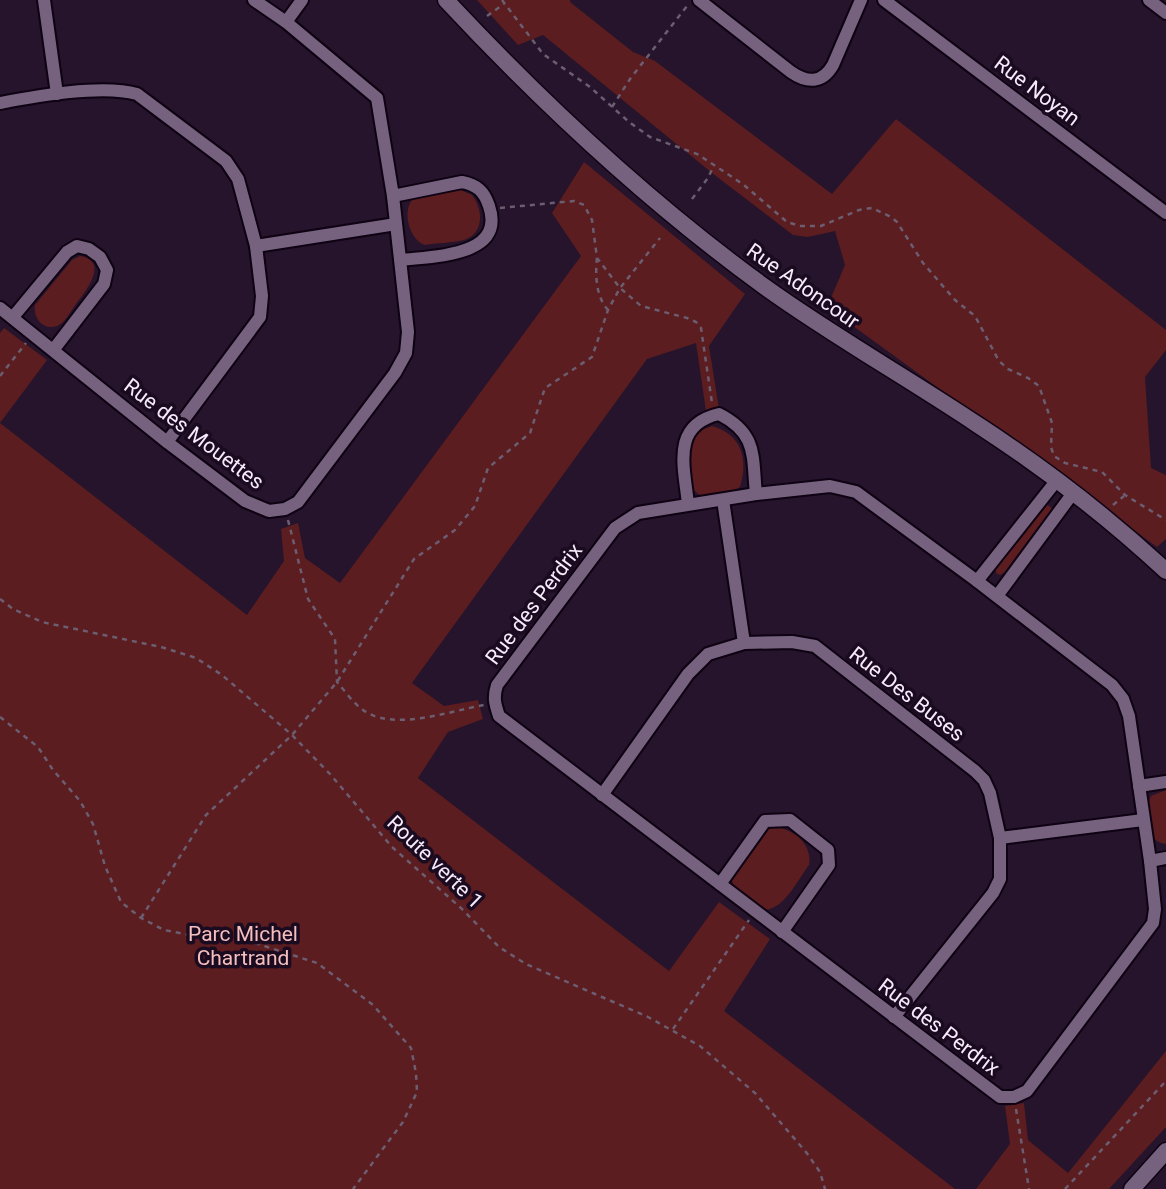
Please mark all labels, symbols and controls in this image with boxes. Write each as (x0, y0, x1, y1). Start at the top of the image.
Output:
street label: Rue Noyan (990, 51, 1084, 131)
street label: Rue Adoncour (742, 238, 864, 334)
street label: Rue des Mouettes (119, 374, 269, 494)
street label: Rue des Perdrix (481, 539, 587, 669)
street label: Rue Des Buses (845, 642, 969, 746)
street label: Route verte 1 (382, 810, 488, 914)
park label: Parc Michel Chartrand (188, 922, 298, 970)
street label: Rue des Perdrix (874, 974, 1004, 1080)

